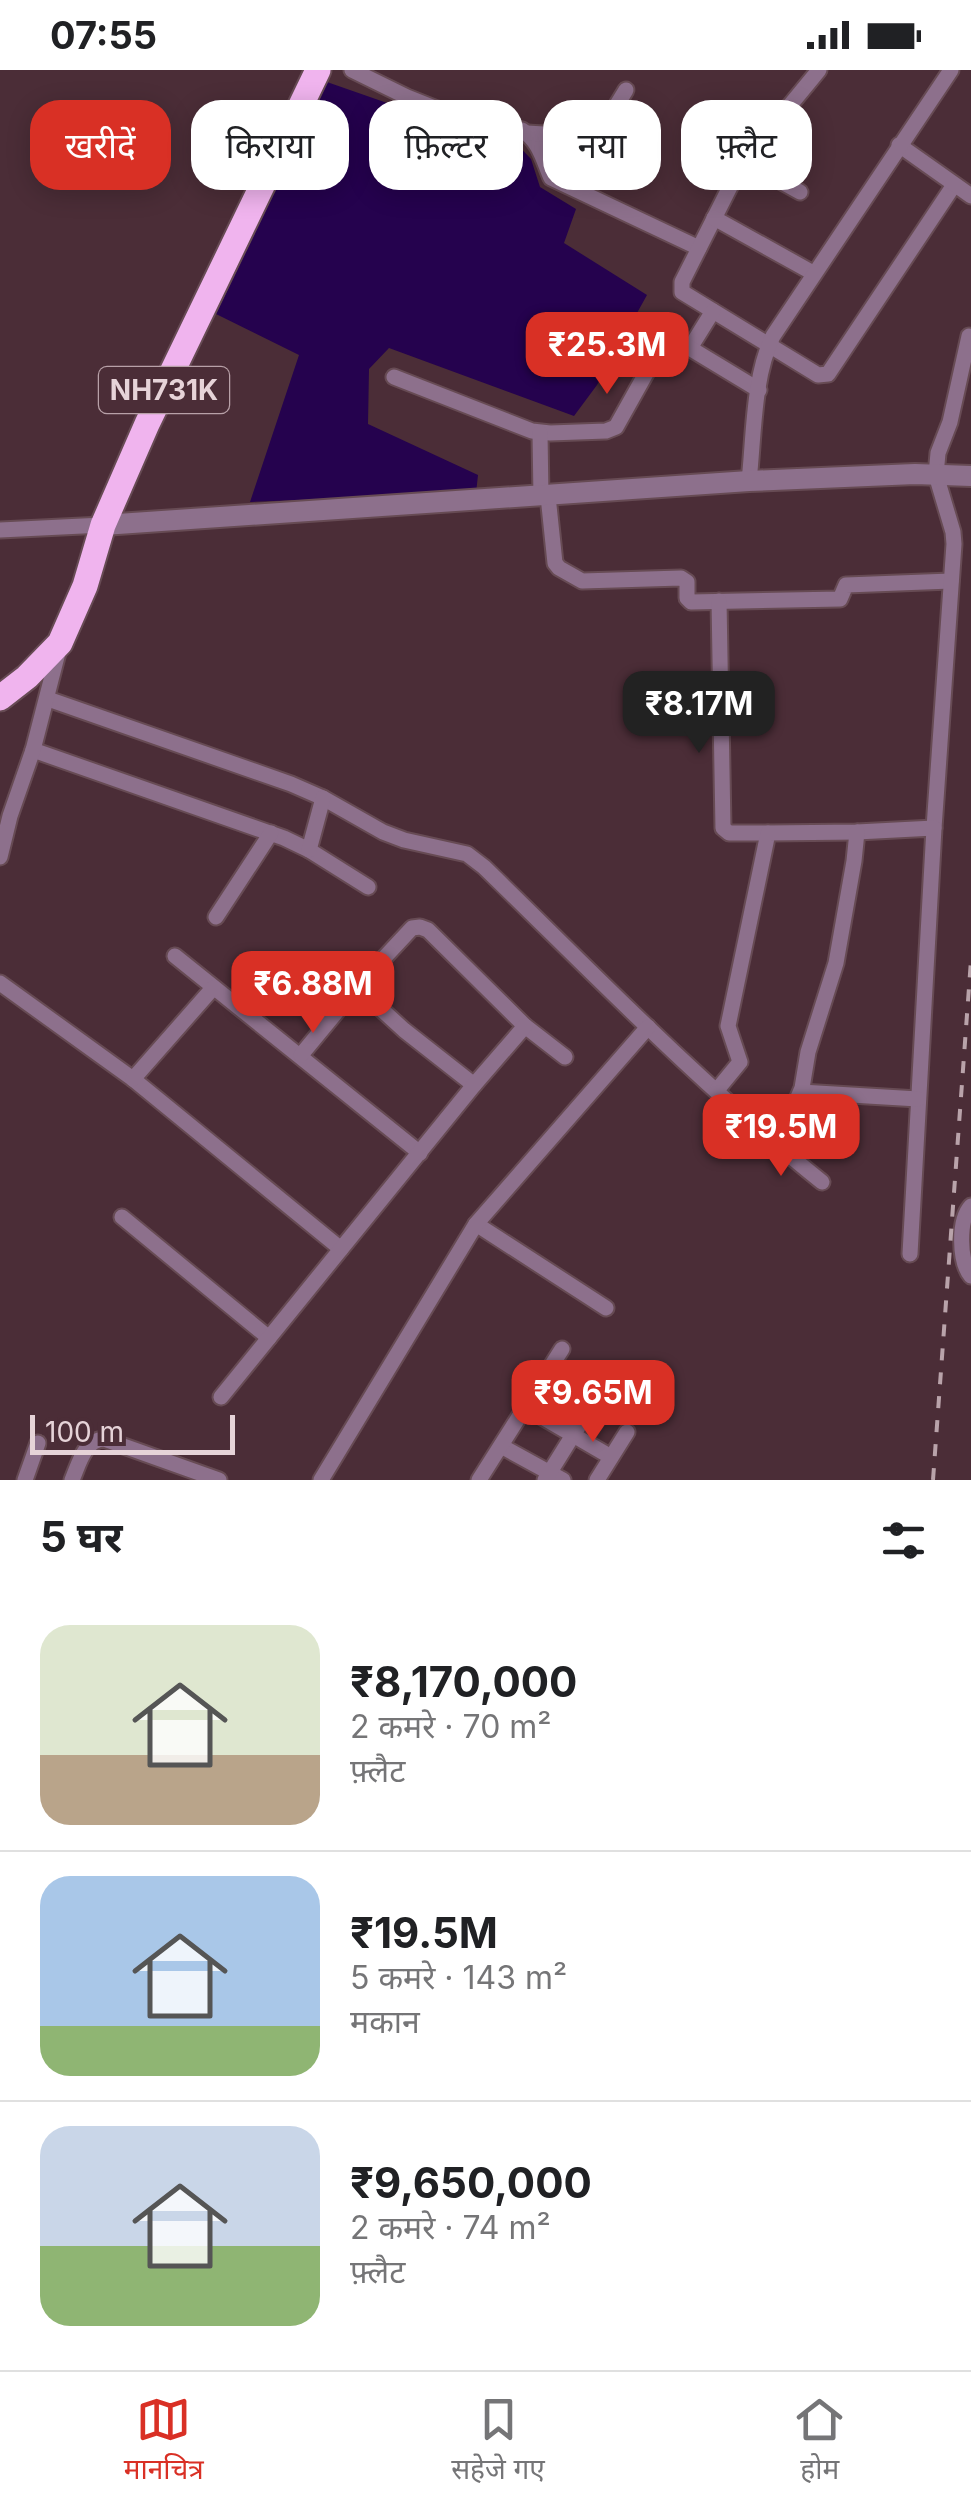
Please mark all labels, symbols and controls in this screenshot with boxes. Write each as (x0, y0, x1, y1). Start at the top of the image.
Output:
text: 07:55 (50, 12, 157, 58)
chip: खरीदें (30, 100, 171, 190)
chip: किराया (191, 100, 349, 190)
chip: फ़िल्टर (369, 100, 523, 190)
chip: नया (543, 100, 661, 190)
chip: फ़्लैट (681, 100, 812, 190)
pin: ₹25.3M (526, 312, 688, 397)
text: ₹25.3M (548, 325, 666, 364)
road number: NH731K (99, 367, 229, 413)
pin: ₹8.17M (618, 671, 780, 756)
text: ₹8.17M (645, 684, 753, 723)
pin: ₹6.88M (232, 951, 394, 1036)
text: ₹6.88M (253, 964, 373, 1003)
pin: ₹19.5M (700, 1094, 862, 1179)
text: ₹19.5M (725, 1107, 837, 1146)
pin: ₹9.65M (512, 1360, 674, 1445)
text: ₹9.65M (534, 1373, 652, 1412)
scale bar (30, 1410, 235, 1454)
text: 100 m (45, 1415, 124, 1449)
text: 5 घर (40, 1511, 123, 1562)
icon: filters (876, 1513, 931, 1568)
text: ₹8,170,000 (350, 1656, 577, 1707)
icon: home (120, 1665, 240, 1785)
text: 2 कमरे · 70 m² (350, 1707, 552, 1746)
text: फ़्लैट (350, 1751, 405, 1790)
text: ₹19.5M (350, 1907, 498, 1958)
icon: home (120, 1916, 240, 2036)
text: 5 कमरे · 143 m² (350, 1958, 567, 1997)
text: मकान (350, 2002, 420, 2041)
text: ₹9,650,000 (350, 2157, 592, 2208)
icon: home (120, 2166, 240, 2286)
text: 2 कमरे · 74 m² (350, 2208, 551, 2247)
text: फ़्लैट (350, 2252, 405, 2291)
tab: मानचित्र (124, 2392, 204, 2490)
tab: सहेजे गए (451, 2392, 545, 2490)
tab: होम (792, 2392, 847, 2490)

